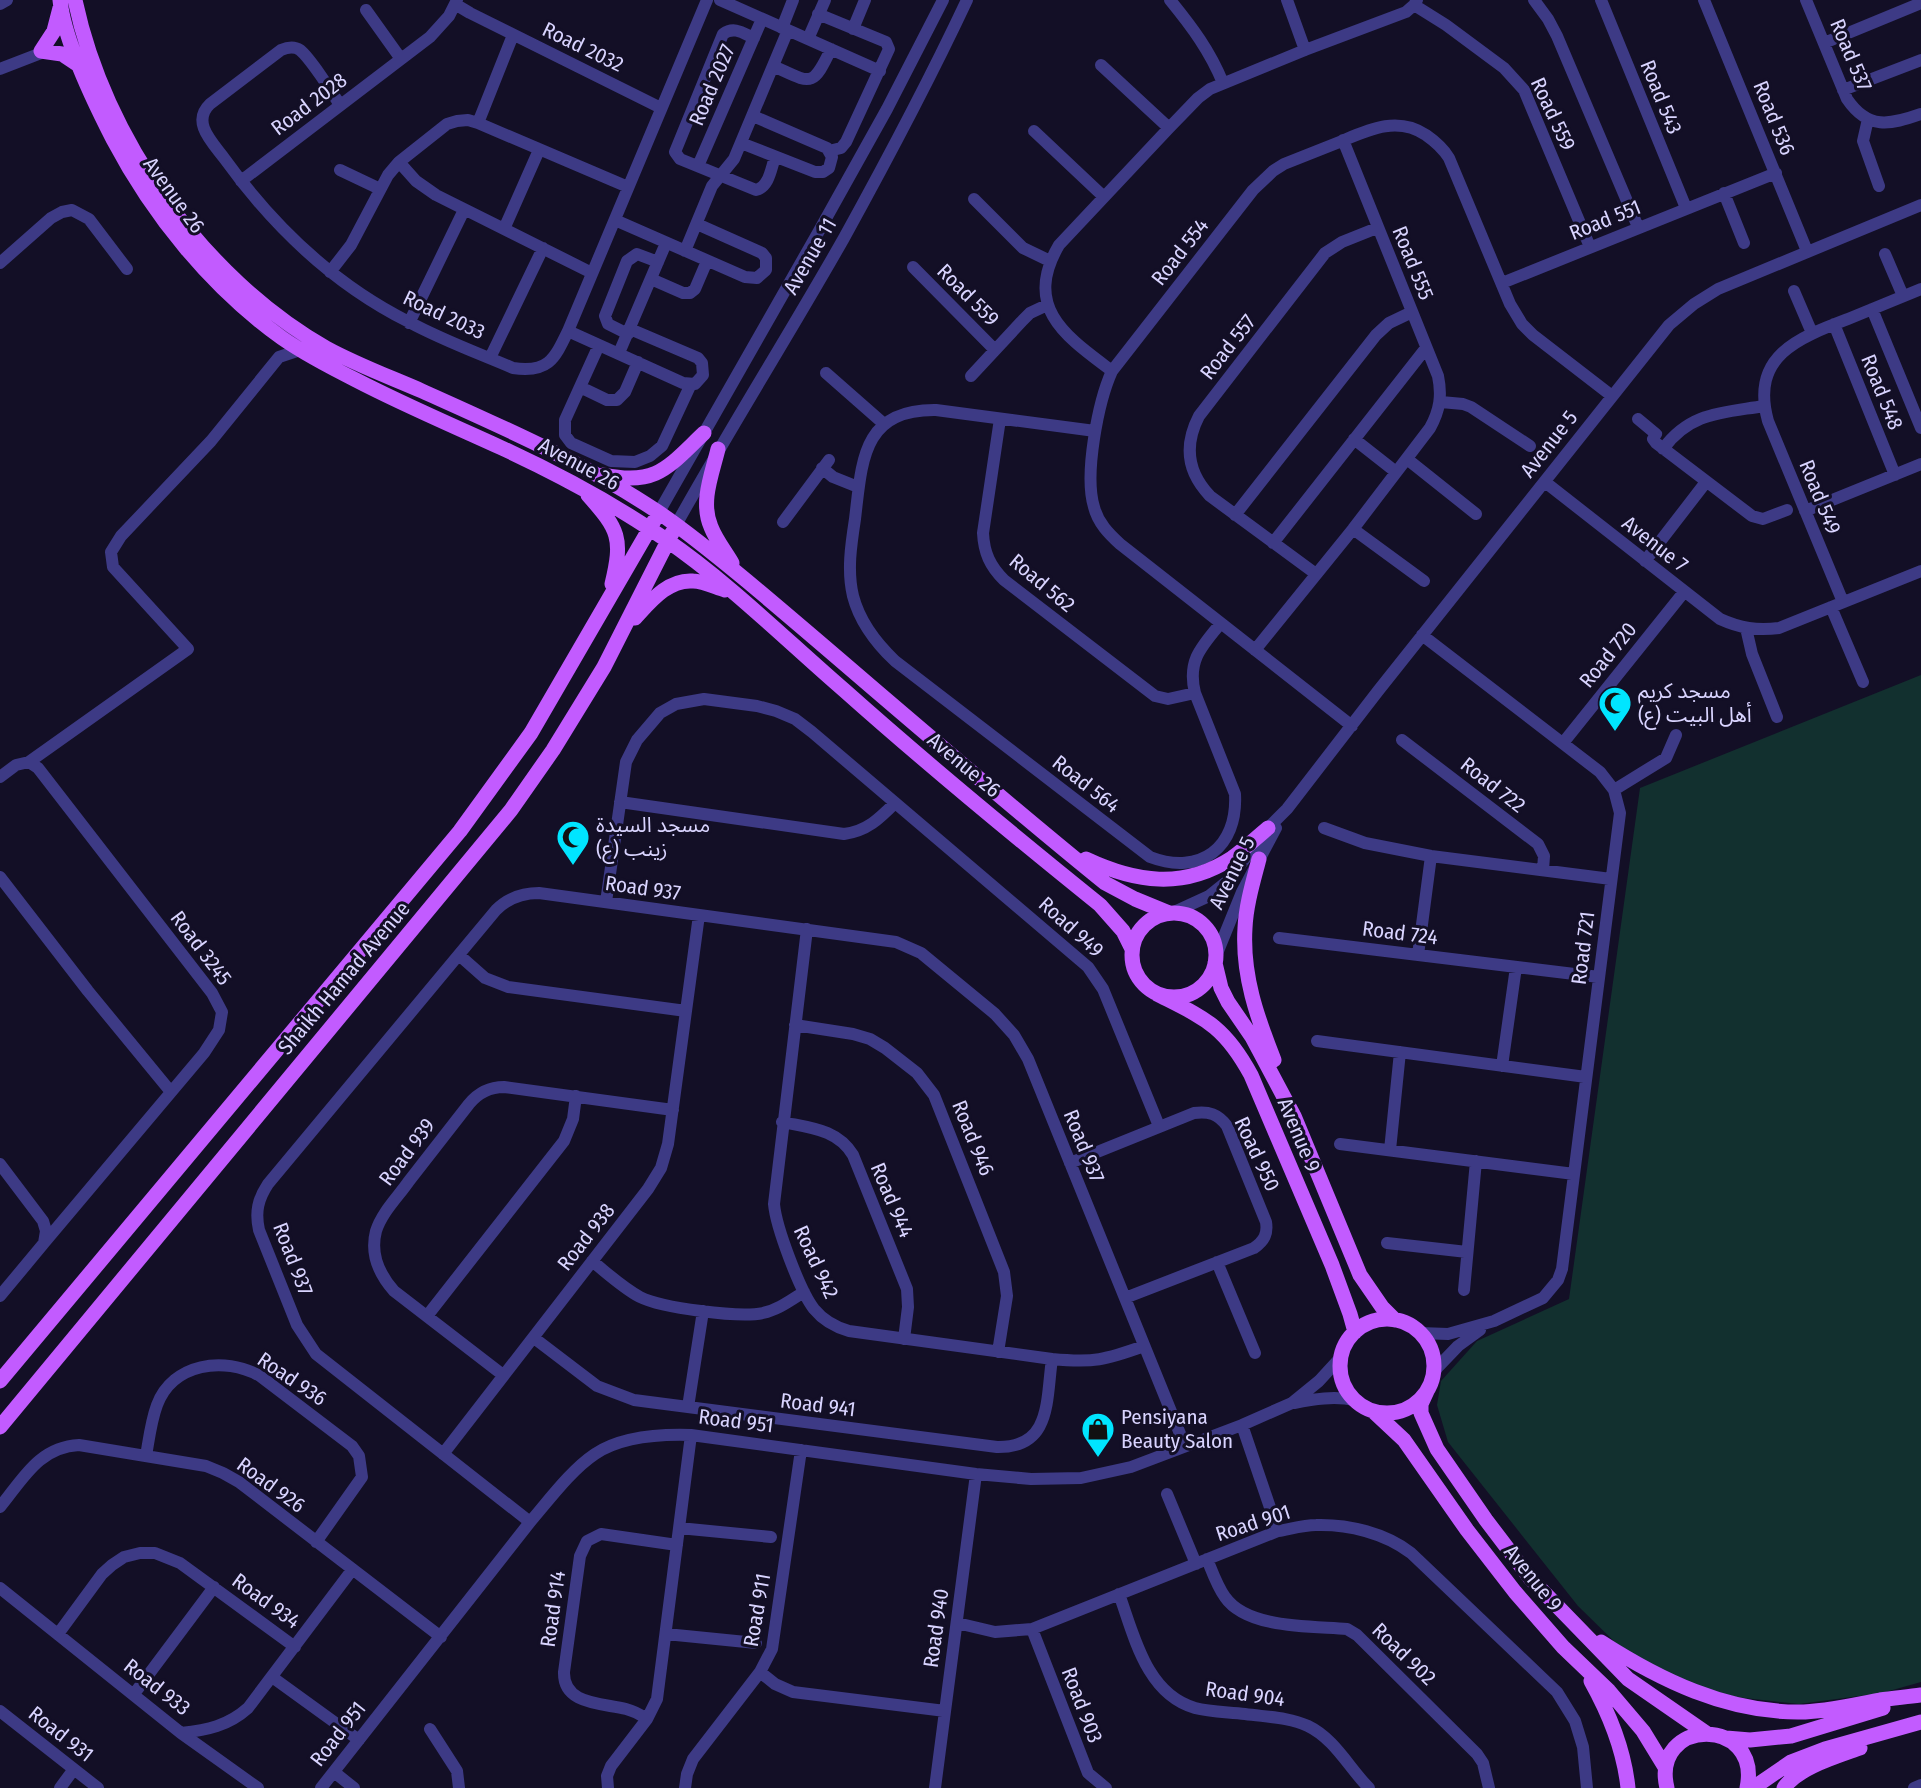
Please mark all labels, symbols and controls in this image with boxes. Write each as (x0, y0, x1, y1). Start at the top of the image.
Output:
street label: Road 537 (1824, 15, 1878, 95)
street label: Road 2032 (538, 16, 628, 78)
street label: Road 2027 (683, 40, 741, 130)
street label: Road 543 (1634, 56, 1688, 138)
street label: Road 2028 (266, 67, 352, 141)
street label: Road 559 (1525, 73, 1581, 155)
street label: Road 536 (1747, 77, 1801, 159)
street label: Avenue 26 (138, 152, 210, 238)
street label: Road 551 (1565, 194, 1645, 246)
street label: Avenue 11 (778, 213, 842, 299)
street label: Road 554 (1146, 213, 1214, 291)
street label: Road 555 (1386, 222, 1440, 304)
street label: Road 559 (931, 258, 1005, 332)
street label: Road 2033 (399, 285, 489, 345)
street label: Road 557 (1194, 309, 1262, 385)
street label: Road 548 (1855, 351, 1909, 433)
street label: Avenue 5 (1515, 405, 1583, 483)
street label: Avenue 26 (534, 432, 624, 496)
street label: Road 549 (1793, 456, 1847, 538)
street label: Avenue 7 (1617, 510, 1693, 578)
street label: Road 562 (1004, 548, 1080, 618)
street label: Road 720 (1574, 617, 1642, 693)
place label: مسجد كريم أهل البيت (ع) (1638, 678, 1752, 730)
mosque icon: مسجد كريم أهل البيت (ع) (1597, 685, 1633, 732)
street label: Avenue 26 (922, 727, 1006, 803)
street label: Road 564 (1047, 750, 1125, 818)
street label: Road 722 (1455, 752, 1531, 818)
place label: مسجد السيدة زينب (ع) (596, 812, 710, 864)
mosque icon: مسجد السيدة زينب (ع) (555, 819, 591, 866)
street label: Avenue 5 (1203, 832, 1261, 914)
street label: Road 937 (603, 870, 683, 906)
street label: Road 949 (1033, 891, 1109, 963)
street label: Shaikh Hamad Avenue (272, 896, 416, 1060)
street label: Road 3245 (165, 906, 237, 990)
street label: Road 721 (1566, 910, 1600, 986)
street label: Road 724 (1361, 915, 1439, 951)
street label: Avenue 9 (1272, 1094, 1326, 1176)
street label: Road 946 (946, 1096, 1000, 1180)
street label: Road 937 (1058, 1106, 1110, 1186)
street label: Road 939 (373, 1113, 441, 1191)
street label: Road 950 (1228, 1113, 1286, 1195)
street label: Road 944 (865, 1159, 919, 1241)
street label: Road 938 (552, 1198, 620, 1276)
street label: Road 937 (267, 1219, 319, 1299)
street label: Road 942 (788, 1221, 844, 1303)
street label: Road 936 (252, 1346, 332, 1412)
street label: Road 941 (779, 1387, 857, 1423)
street label: Road 951 (697, 1403, 775, 1439)
place label: Pensiyana Beauty Salon (1121, 1404, 1233, 1454)
shop icon: Pensiyana Beauty Salon (1080, 1411, 1116, 1458)
street label: Road 926 (232, 1452, 310, 1518)
street label: Road 901 (1212, 1499, 1294, 1547)
street label: Avenue 9 (1498, 1539, 1568, 1617)
street label: Road 934 (227, 1568, 305, 1634)
street label: Road 914 (535, 1569, 571, 1649)
street label: Road 911 (738, 1571, 776, 1649)
street label: Road 940 (918, 1587, 954, 1669)
street label: Road 902 (1367, 1617, 1441, 1691)
street label: Road 933 (119, 1653, 195, 1721)
street label: Road 903 (1056, 1664, 1108, 1746)
street label: Road 904 (1204, 1676, 1286, 1712)
street label: Road 951 (305, 1696, 371, 1772)
street label: Road 931 (23, 1701, 99, 1767)

